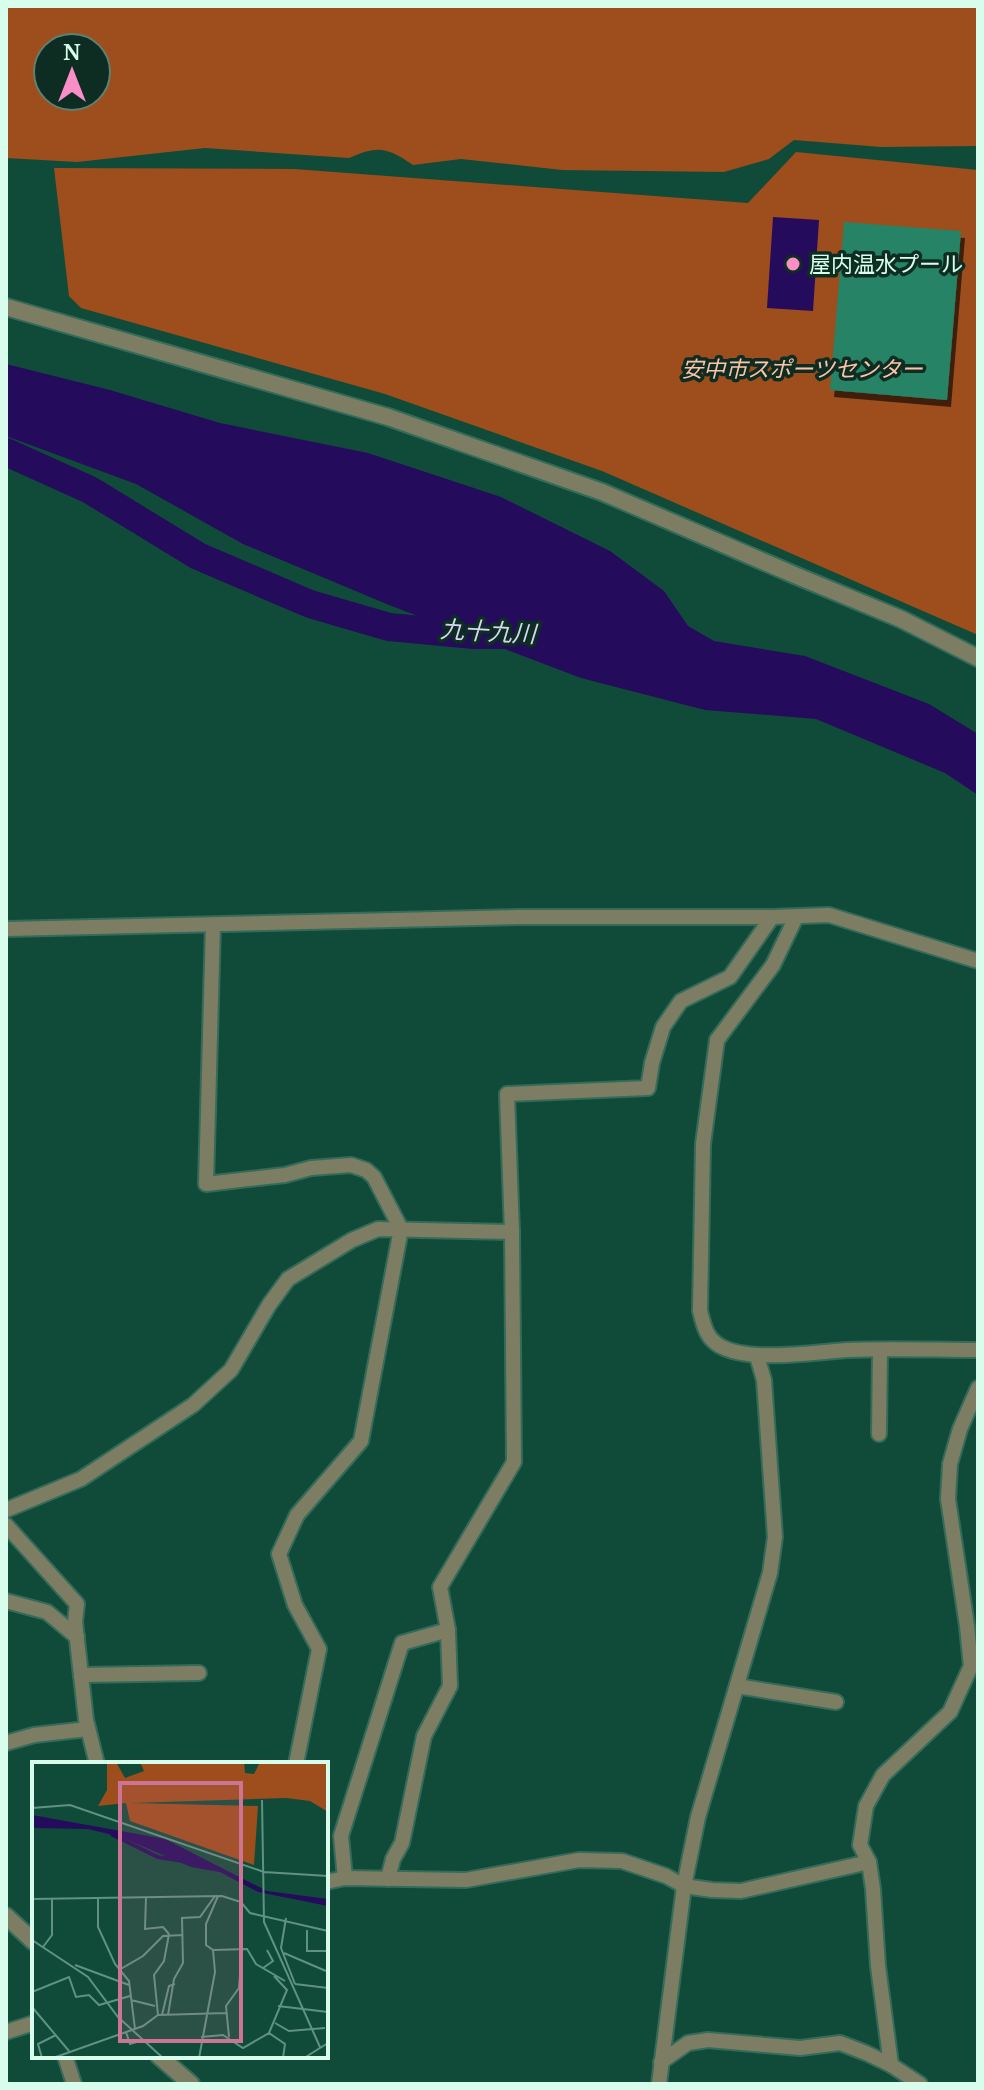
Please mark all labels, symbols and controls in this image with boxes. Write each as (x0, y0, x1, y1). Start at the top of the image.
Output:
north arrow (32, 32, 112, 112)
text: N (63, 36, 81, 66)
place label: 屋内温水プール (809, 248, 963, 278)
marker: 屋内温水プール (784, 255, 802, 273)
park label: 安中市スポーツセンター (681, 353, 924, 383)
water label: 九十九川 (439, 612, 540, 650)
inset map (32, 1762, 328, 2058)

